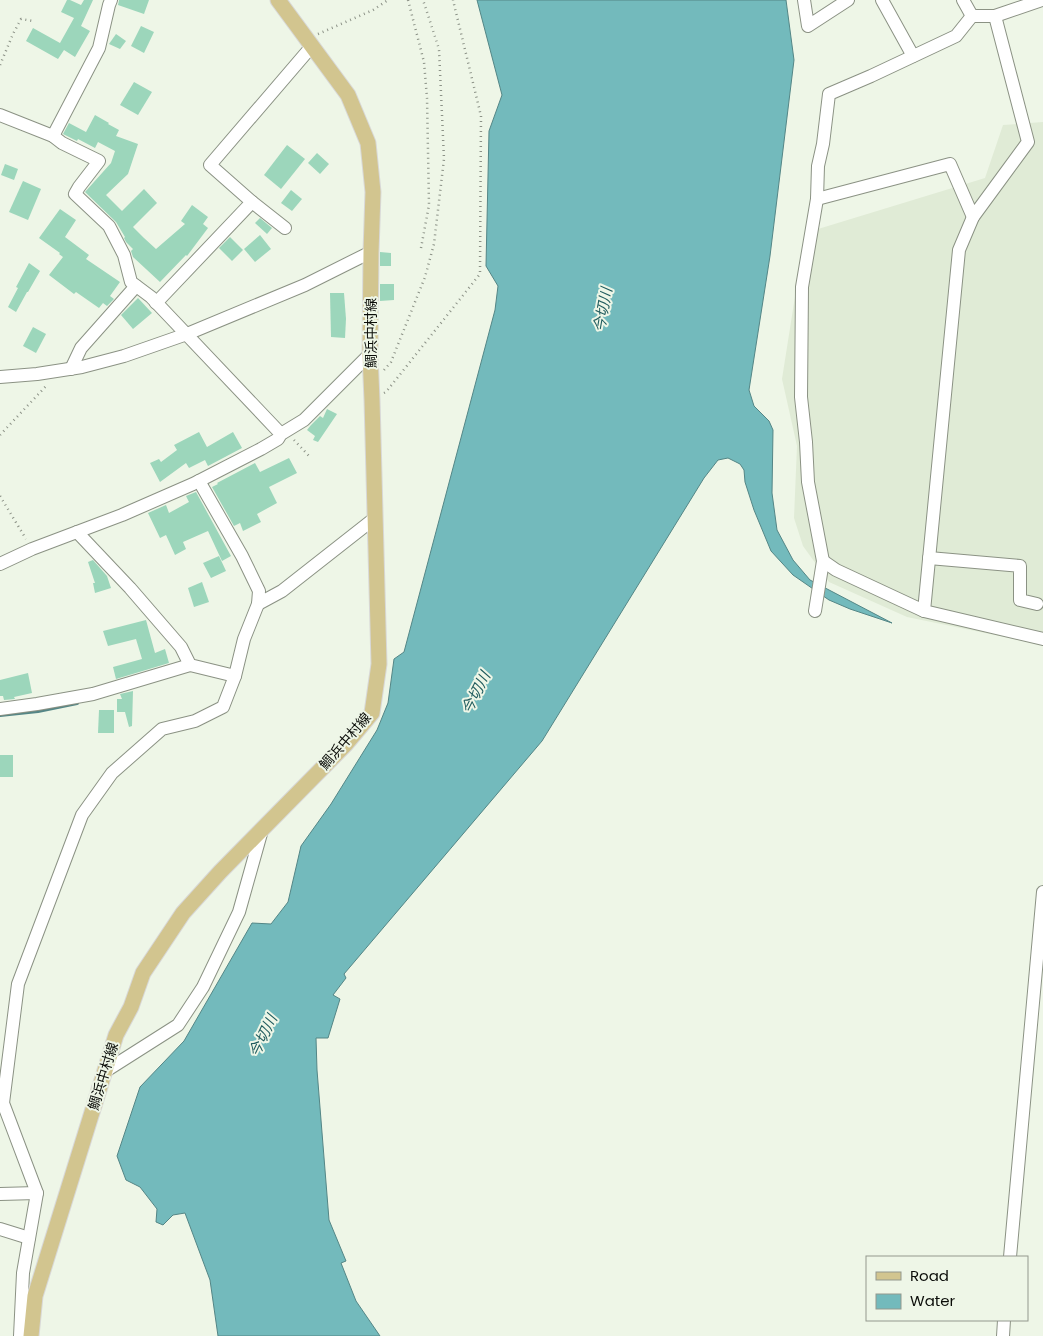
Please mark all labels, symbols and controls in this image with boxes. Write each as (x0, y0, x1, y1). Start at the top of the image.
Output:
water label: 今切川 (588, 284, 617, 334)
street label: 鯛浜中村線 (361, 298, 381, 368)
water label: 今切川 (456, 666, 496, 718)
street label: 鯛浜中村線 (314, 708, 376, 774)
water label: 今切川 (243, 1009, 283, 1061)
street label: 鯛浜中村線 (83, 1040, 123, 1112)
legend (866, 1256, 1028, 1321)
text: Road (910, 1265, 949, 1286)
text: Water (910, 1290, 956, 1311)

